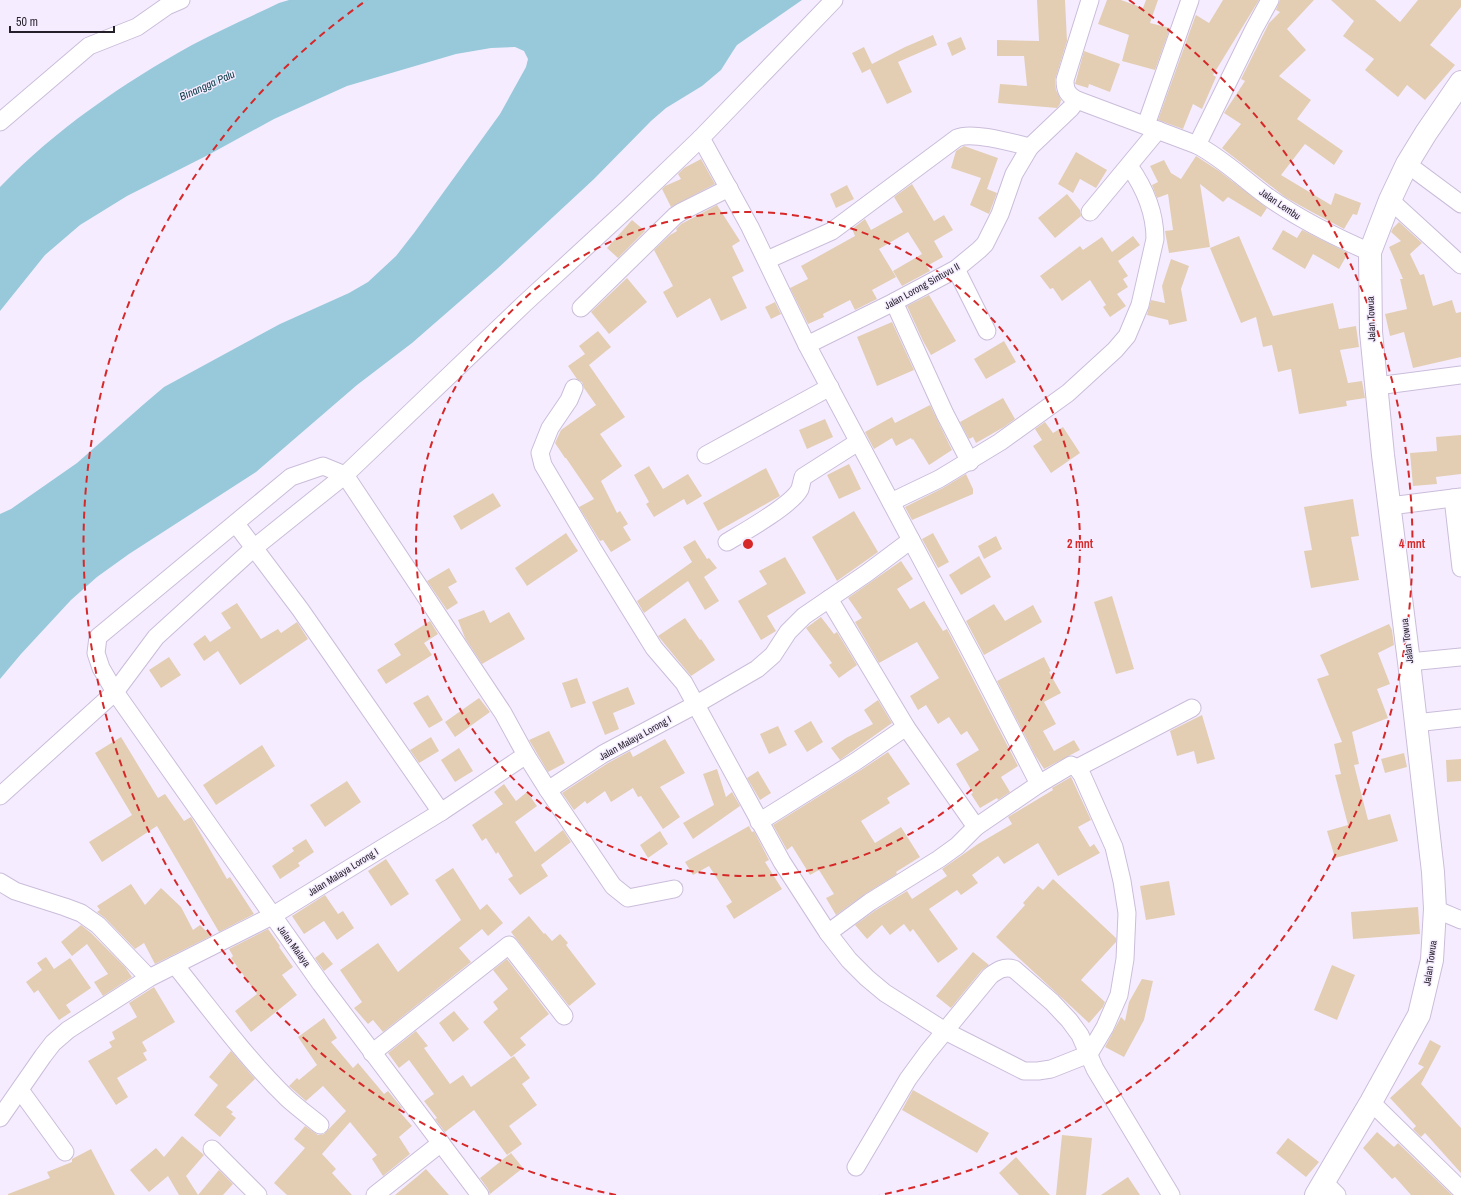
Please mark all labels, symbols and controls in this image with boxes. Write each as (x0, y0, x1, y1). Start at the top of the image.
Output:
scale bar (10, 8, 114, 34)
text: 50 m (16, 14, 38, 30)
water label: Binangga Palu (177, 67, 237, 103)
street label: Jalan Lembu (1257, 185, 1303, 223)
street label: Jalan Lorong Sintuvu II (882, 260, 962, 312)
street label: Jalan Towua (1364, 296, 1378, 342)
text: 2 mnt (1067, 536, 1094, 552)
text: 4 mnt (1399, 536, 1426, 552)
centre of rings (741, 537, 755, 551)
street label: Jalan Towua (1398, 617, 1416, 664)
street label: Jalan Malaya Lorong I (597, 713, 673, 763)
street label: Jalan Malaya Lorong I (305, 845, 381, 899)
street label: Jalan Malaya (275, 923, 314, 970)
street label: Jalan Towua (1420, 939, 1440, 986)

